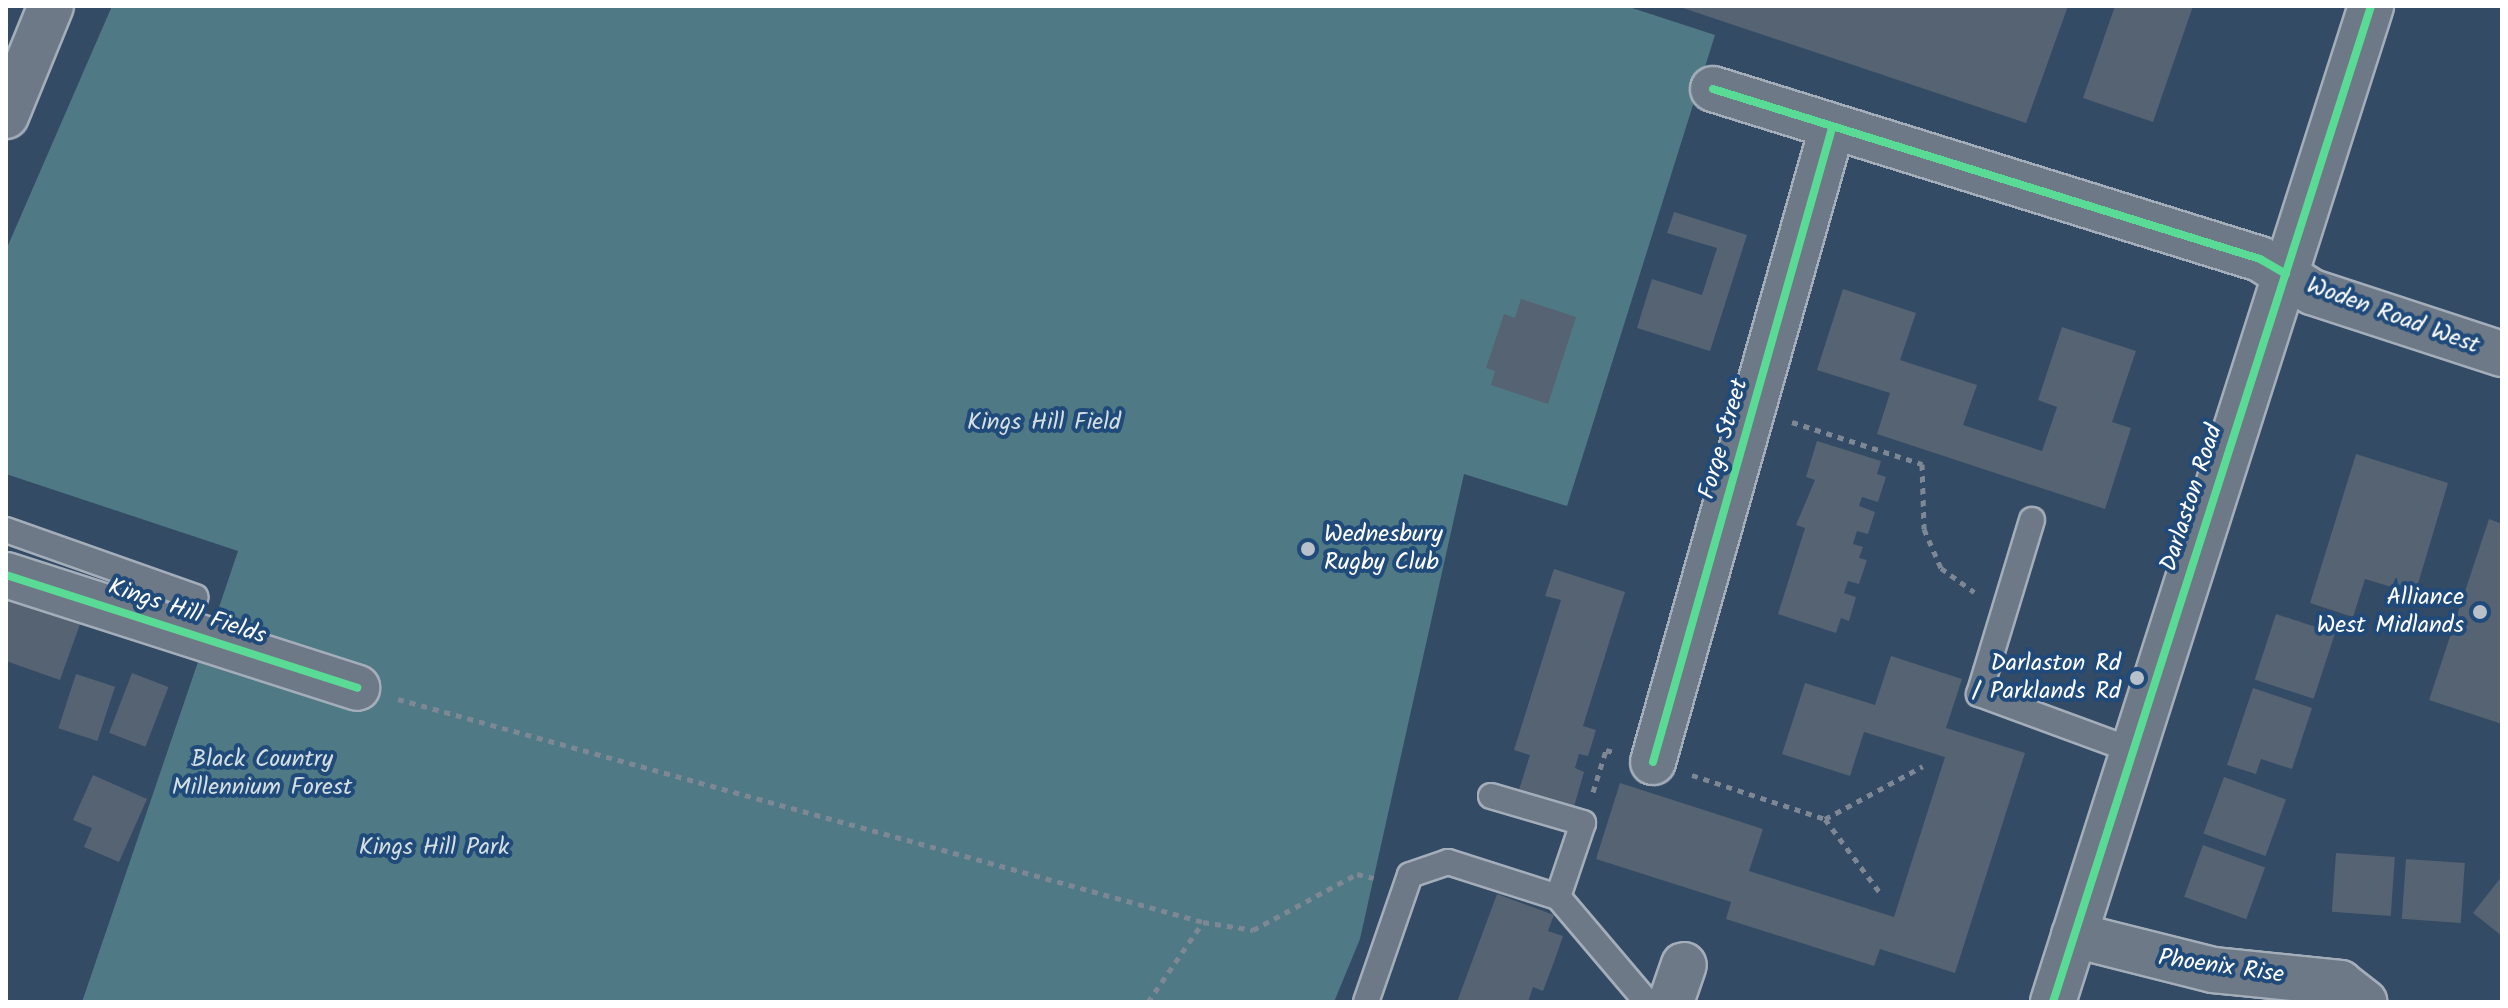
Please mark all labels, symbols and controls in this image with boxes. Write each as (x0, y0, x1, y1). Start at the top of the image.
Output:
street label: Woden Road West (2303, 271, 2483, 361)
street label: Forge Street (1693, 375, 1755, 503)
park label: Kings Hill Field (967, 409, 1121, 437)
street label: Darlaston Road (2155, 421, 2229, 575)
place label: Wednesbury Rugby Club (1324, 521, 1443, 577)
marker: Wednesbury Rugby Club (1299, 540, 1317, 558)
street label: Kings Hill Fields (104, 573, 270, 651)
place label: Alliance West Midlands (2317, 584, 2464, 640)
marker: Alliance West Midlands (2471, 603, 2489, 621)
place label: Darlaston Rd / Parklands Rd (1972, 650, 2121, 706)
marker: Darlaston Rd / Parklands Rd (2128, 669, 2146, 687)
park label: Black Country Millennium Forest (172, 746, 352, 802)
park label: Kings Hill Park (359, 834, 509, 862)
street label: Phoenix Rise (2156, 944, 2286, 990)

